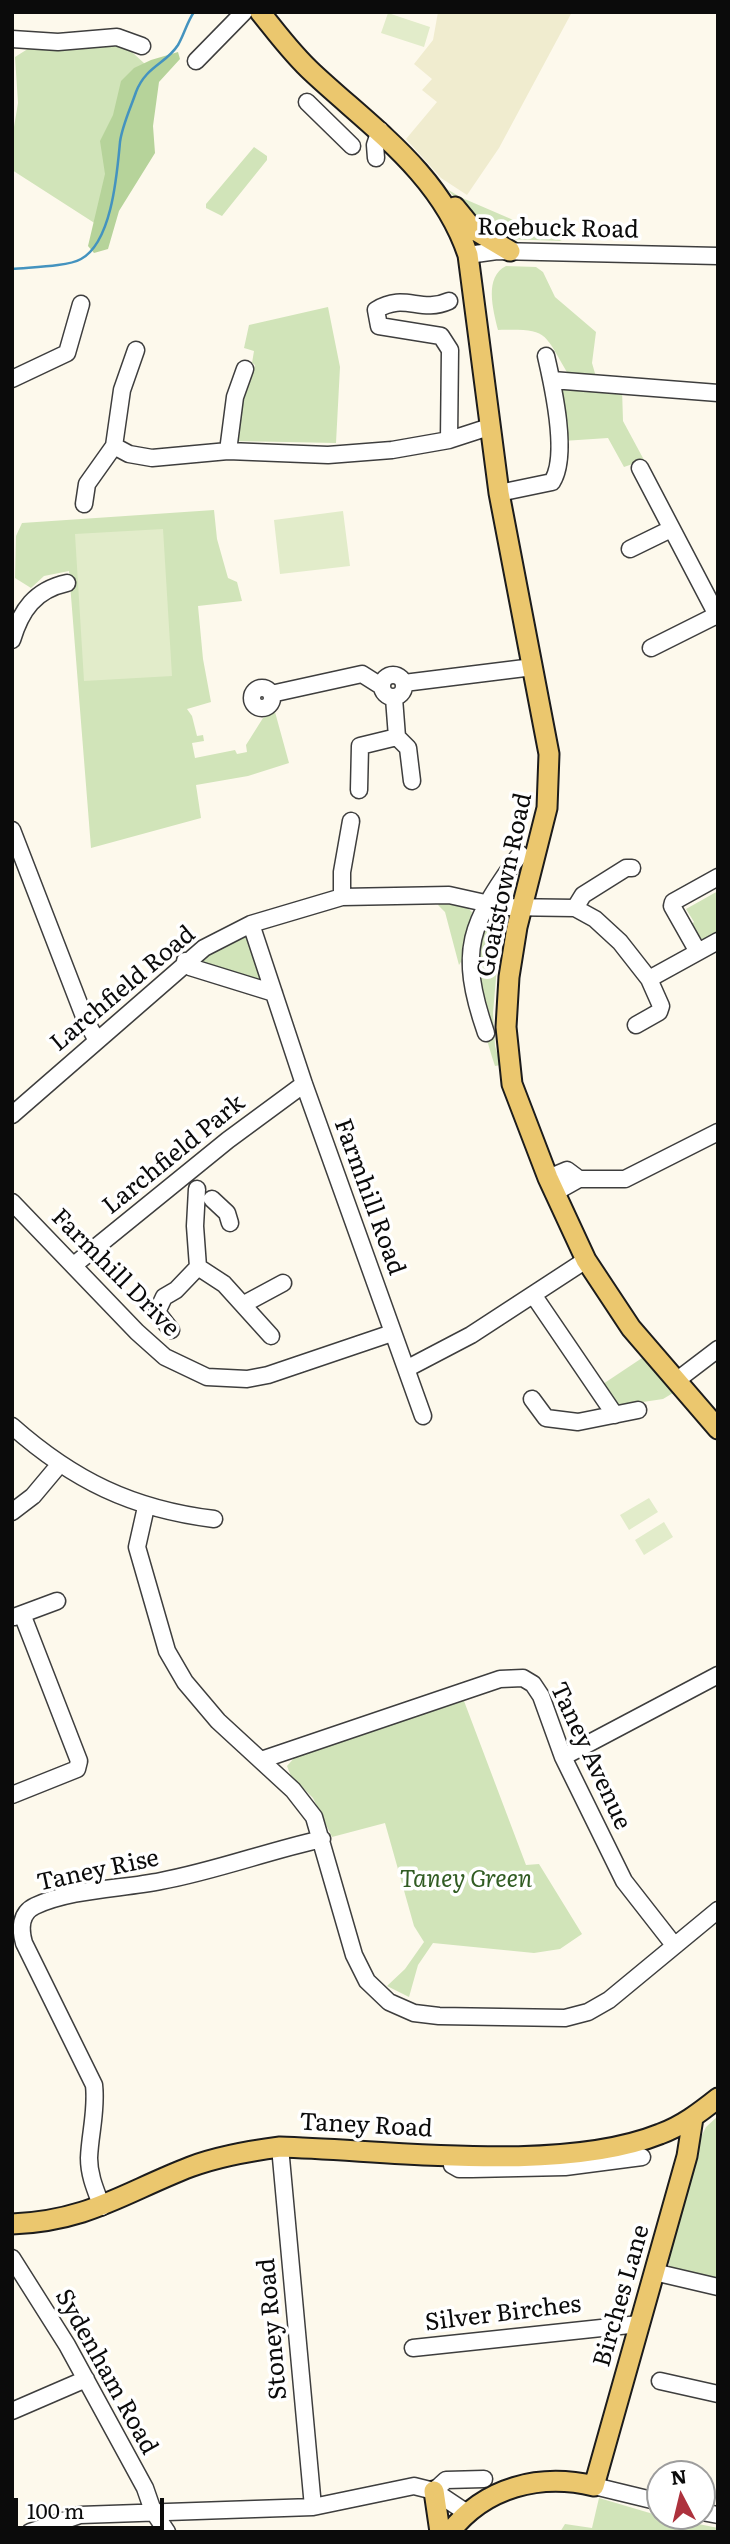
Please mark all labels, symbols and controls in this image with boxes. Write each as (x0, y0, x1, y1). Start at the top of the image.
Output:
street label: Roebuck Road (477, 213, 639, 245)
street label: Goatstown Road (471, 791, 539, 979)
street label: Larchfield Road (45, 920, 201, 1058)
street label: Larchfield Park (97, 1089, 251, 1221)
street label: Farmhill Road (327, 1115, 411, 1279)
street label: Farmhill Drive (45, 1203, 185, 1343)
street label: Taney Avenue (543, 1678, 637, 1834)
street label: Taney Rise (34, 1844, 162, 1898)
park label: Taney Green (400, 1866, 532, 1894)
street label: Taney Road (299, 2108, 433, 2144)
street label: Birches Lane (588, 2222, 656, 2370)
street label: Stoney Road (252, 2257, 294, 2401)
street label: Sydenham Road (49, 2284, 163, 2460)
street label: Silver Birches (423, 2290, 583, 2338)
north arrow (646, 2460, 716, 2530)
text: N (669, 2461, 688, 2491)
scale bar (18, 2484, 168, 2528)
text: 100 m (27, 2494, 84, 2525)

